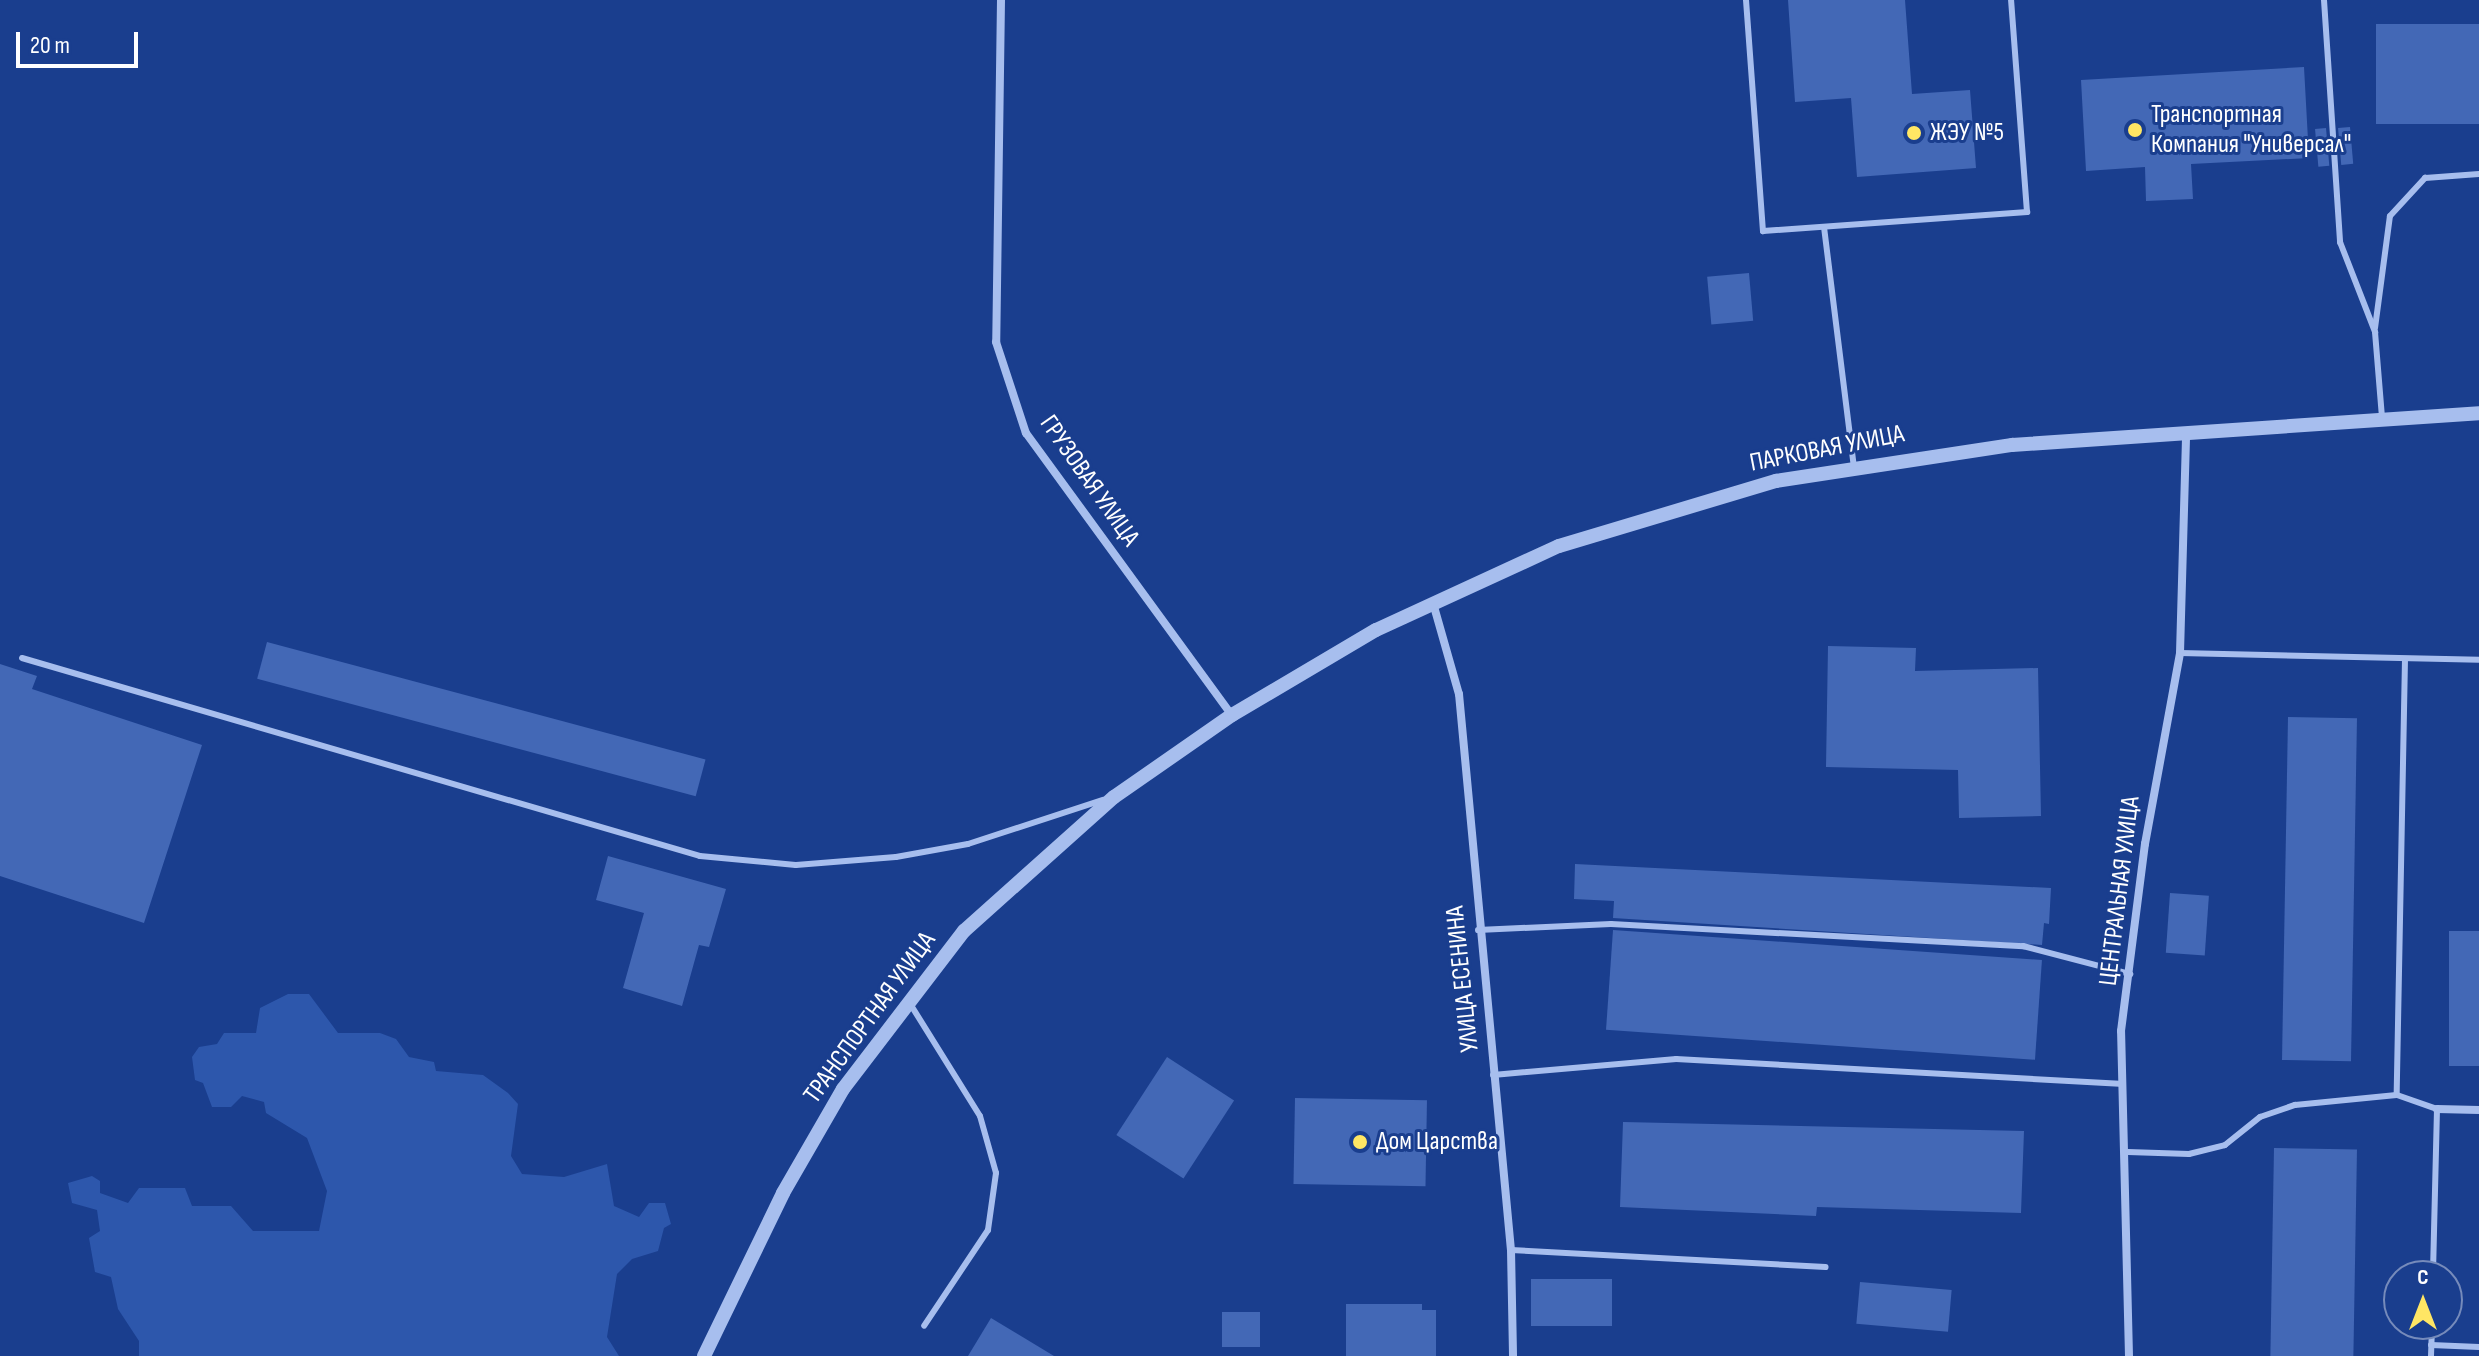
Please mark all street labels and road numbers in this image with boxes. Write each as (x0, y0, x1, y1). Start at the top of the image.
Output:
street label: ГРУЗОВАЯ УЛИЦА (1032, 409, 1146, 553)
street label: ПАРКОВАЯ УЛИЦА (1747, 419, 1907, 479)
street label: ЦЕНТРАЛЬНАЯ УЛИЦА (2093, 795, 2147, 987)
street label: УЛИЦА ЕСЕНИНА (1440, 904, 1486, 1054)
street label: ТРАНСПОРТНАЯ УЛИЦА (797, 926, 943, 1110)

